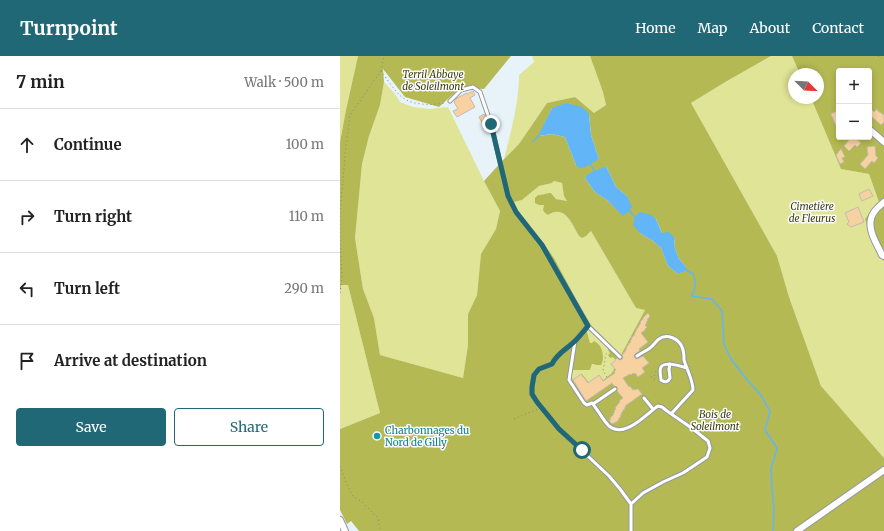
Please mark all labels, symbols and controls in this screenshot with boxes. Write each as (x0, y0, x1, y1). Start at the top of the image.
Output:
text: Turnpoint (20, 16, 118, 40)
text: Home (635, 19, 676, 37)
text: Map (698, 19, 727, 37)
text: About (749, 19, 790, 37)
text: Contact (812, 19, 864, 37)
park label: Terril Abbaye de Soleilmont (402, 68, 464, 93)
north arrow (788, 68, 824, 104)
map controls (836, 68, 872, 140)
button: + (836, 68, 872, 104)
text: 7 min (16, 71, 65, 93)
text: Walk · 500 m (244, 74, 324, 91)
button: − (836, 104, 872, 140)
route end (482, 115, 500, 133)
icon: ahead (16, 134, 38, 156)
text: Continue (54, 135, 122, 154)
text: 100 m (286, 136, 324, 153)
park label: Cimetière de Fleurus (789, 200, 835, 225)
icon: right (16, 206, 38, 228)
text: Turn right (54, 207, 132, 226)
text: 110 m (289, 208, 324, 225)
icon: left (16, 278, 38, 300)
text: Turn left (54, 279, 120, 298)
text: 290 m (284, 280, 324, 297)
icon: arrive (16, 350, 38, 372)
text: Arrive at destination (54, 351, 207, 370)
button: Save (16, 408, 166, 446)
button: Share (174, 408, 324, 446)
park label: Bois de Soleilmont (691, 408, 740, 433)
place label: Charbonnages du Nord de Gilly (385, 424, 469, 449)
marker: Charbonnages du Nord de Gilly (372, 431, 382, 441)
route start (573, 441, 591, 459)

